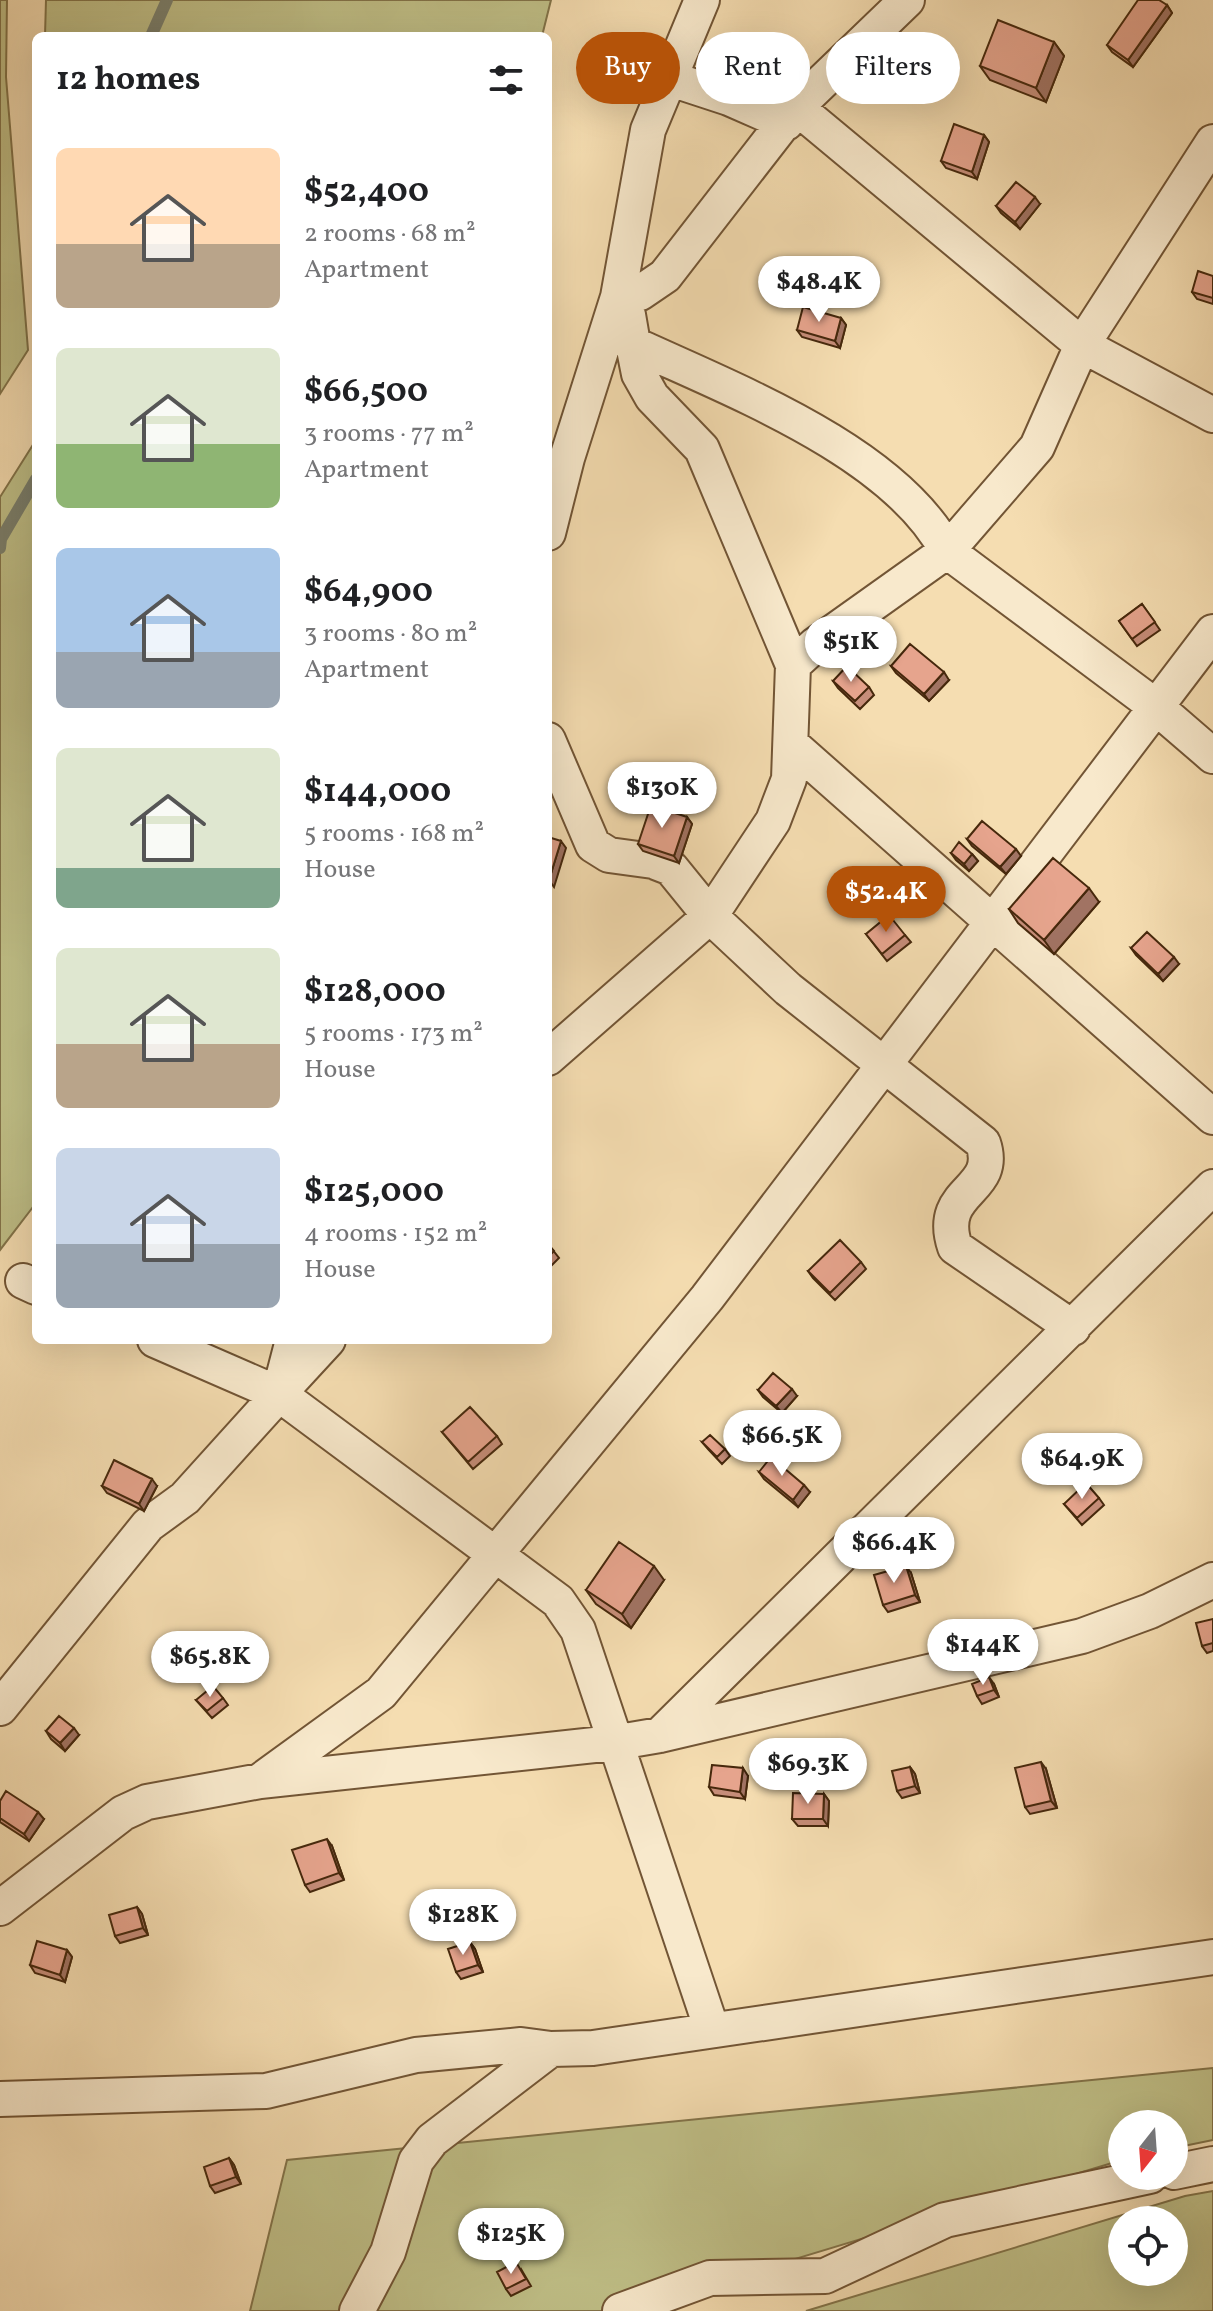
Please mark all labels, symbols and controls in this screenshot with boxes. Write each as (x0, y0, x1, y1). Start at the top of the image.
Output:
chip: Buy (576, 32, 680, 104)
chip: Rent (696, 32, 810, 104)
chip: Filters (826, 32, 960, 104)
text: 12 homes (56, 57, 200, 104)
icon: filters (484, 58, 528, 102)
text: $52,400 (304, 169, 429, 216)
icon: home (120, 180, 216, 276)
text: 2 rooms · 68 m² (304, 216, 476, 252)
text: Apartment (304, 252, 429, 288)
pin: $48.4K (754, 256, 884, 324)
text: $48.4K (776, 264, 862, 300)
text: $66,500 (304, 369, 428, 416)
icon: home (120, 380, 216, 476)
text: 3 rooms · 77 m² (304, 416, 474, 452)
text: Apartment (304, 452, 429, 488)
text: $64,900 (304, 569, 433, 616)
icon: home (120, 580, 216, 676)
text: 3 rooms · 80 m² (304, 616, 477, 652)
pin: $51K (804, 616, 898, 684)
text: $51K (823, 624, 879, 660)
text: Apartment (304, 652, 429, 688)
pin: $130K (606, 762, 718, 830)
text: $144,000 (304, 769, 451, 816)
text: $130K (626, 770, 698, 806)
icon: home (120, 780, 216, 876)
text: 5 rooms · 168 m² (304, 816, 484, 852)
text: House (304, 852, 376, 888)
pin: $52.4K (821, 866, 951, 934)
text: $52.4K (845, 874, 927, 910)
text: $128,000 (304, 969, 446, 1016)
icon: home (120, 980, 216, 1076)
text: 5 rooms · 173 m² (304, 1016, 483, 1052)
text: House (304, 1052, 376, 1088)
text: $125,000 (304, 1169, 444, 1216)
icon: home (120, 1180, 216, 1276)
text: 4 rooms · 152 m² (304, 1216, 487, 1252)
text: House (304, 1252, 376, 1288)
pin: $66.5K (717, 1410, 847, 1478)
text: $66.5K (741, 1418, 823, 1454)
pin: $64.9K (1017, 1433, 1147, 1501)
text: $64.9K (1040, 1441, 1124, 1477)
pin: $66.4K (829, 1517, 959, 1585)
text: $66.4K (851, 1525, 937, 1561)
pin: $144K (927, 1619, 1039, 1687)
text: $144K (945, 1627, 1021, 1663)
pin: $65.8K (145, 1631, 275, 1699)
text: $65.8K (169, 1639, 251, 1675)
pin: $69.3K (743, 1738, 873, 1806)
text: $69.3K (767, 1746, 849, 1782)
pin: $128K (407, 1889, 519, 1957)
text: $128K (427, 1897, 499, 1933)
north arrow (1108, 2110, 1188, 2190)
map controls (1108, 2110, 1188, 2286)
button: locate (1108, 2206, 1188, 2286)
pin: $125K (455, 2208, 567, 2276)
text: $125K (476, 2216, 546, 2252)

